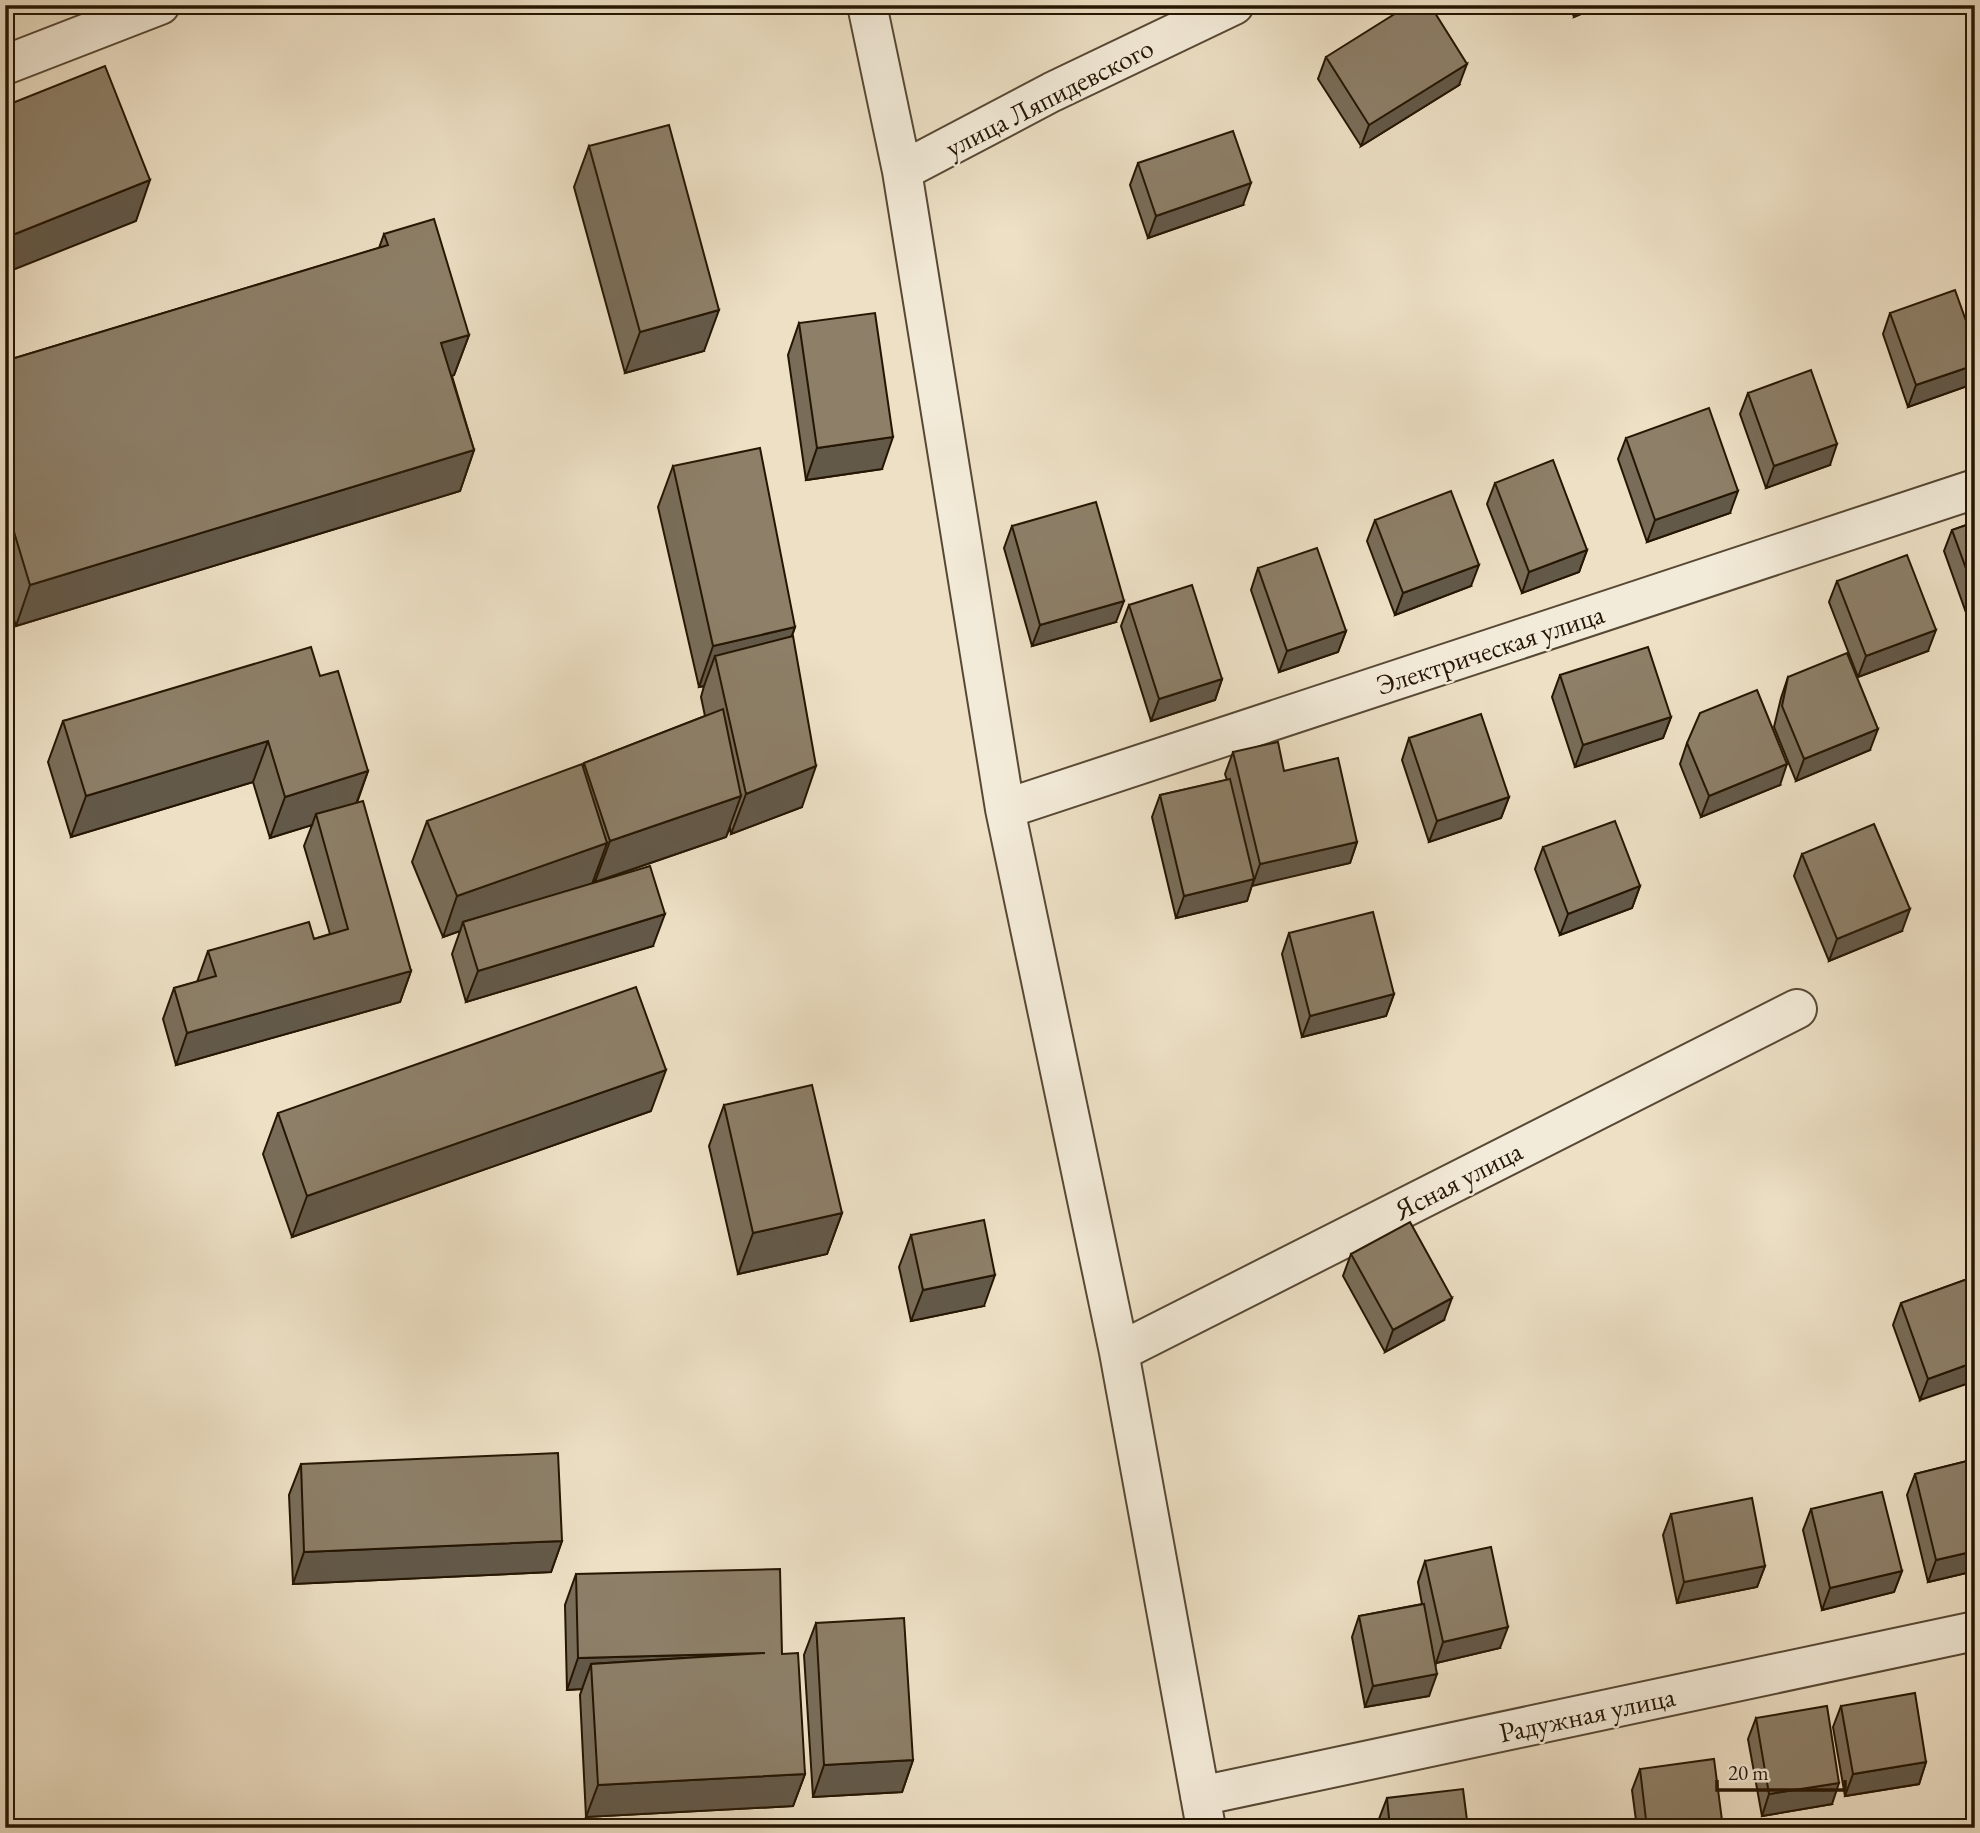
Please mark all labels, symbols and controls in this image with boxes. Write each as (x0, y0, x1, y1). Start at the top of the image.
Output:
street label: улица Ляпидевского (939, 29, 1159, 165)
street label: Электрическая улица (1371, 595, 1609, 703)
street label: Ясная улица (1387, 1132, 1529, 1228)
street label: Радужная улица (1496, 1678, 1679, 1750)
scale bar (1717, 1749, 1845, 1793)
text: 20 m (1728, 1759, 1769, 1786)

